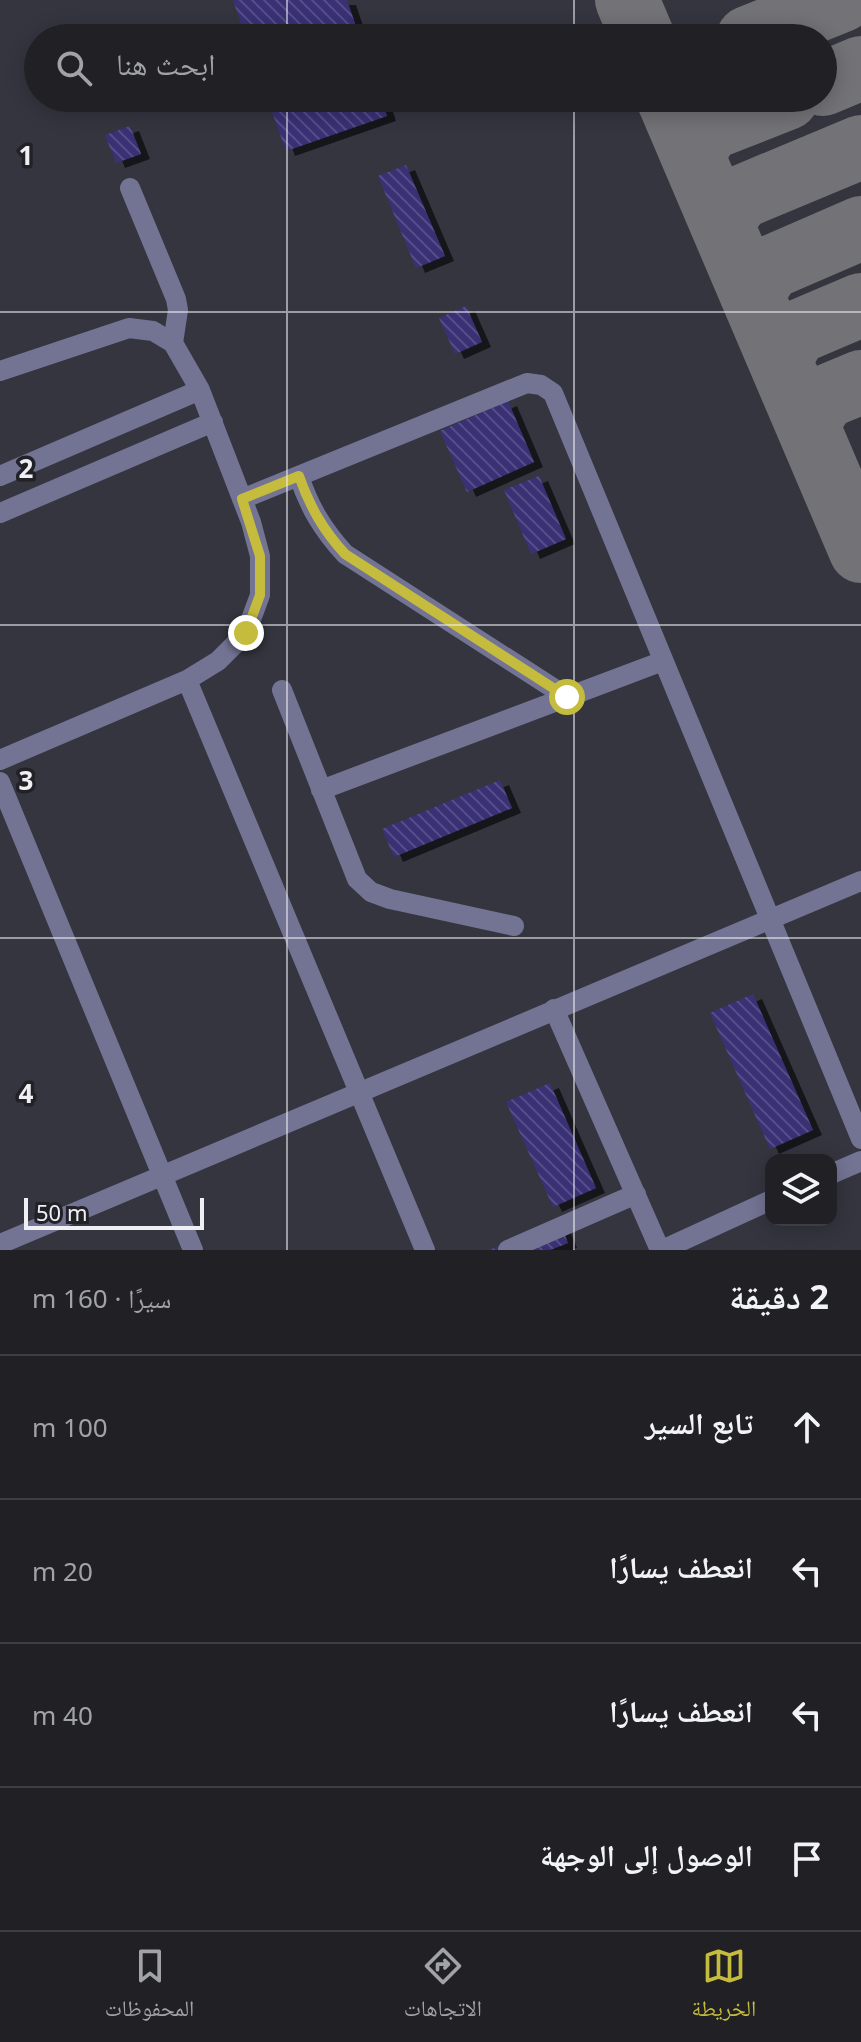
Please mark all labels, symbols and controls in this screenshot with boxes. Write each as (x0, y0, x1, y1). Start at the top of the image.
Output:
search box (24, 24, 837, 112)
text: ابحث هنا (116, 43, 215, 84)
icon: search (52, 46, 96, 90)
text: 1 (19, 137, 33, 173)
text: 2 (19, 450, 34, 486)
route end (228, 615, 264, 651)
route start (549, 679, 585, 715)
text: 3 (19, 762, 33, 798)
text: 4 (19, 1075, 34, 1111)
map controls (765, 1154, 837, 1226)
button: layers (765, 1154, 837, 1226)
scale bar (24, 1194, 204, 1230)
text: 50 m (36, 1197, 87, 1227)
text: 2 دقيقة (729, 1273, 829, 1319)
text: سيرًا · 160 m (32, 1280, 171, 1316)
text: تابع السير (645, 1402, 753, 1443)
icon: ahead (785, 1405, 829, 1449)
text: 100 m (32, 1409, 108, 1445)
text: انعطف يسارًا (609, 1546, 753, 1587)
icon: left (785, 1549, 829, 1593)
text: 20 m (32, 1553, 93, 1589)
text: انعطف يسارًا (609, 1690, 753, 1731)
icon: left (785, 1693, 829, 1737)
text: 40 m (32, 1697, 93, 1733)
text: الوصول إلى الوجهة (540, 1834, 753, 1875)
icon: arrive (785, 1837, 829, 1881)
tab: المحفوظات (105, 1944, 194, 2030)
tab: الاتجاهات (404, 1944, 482, 2030)
tab: الخريطة (691, 1944, 756, 2030)

